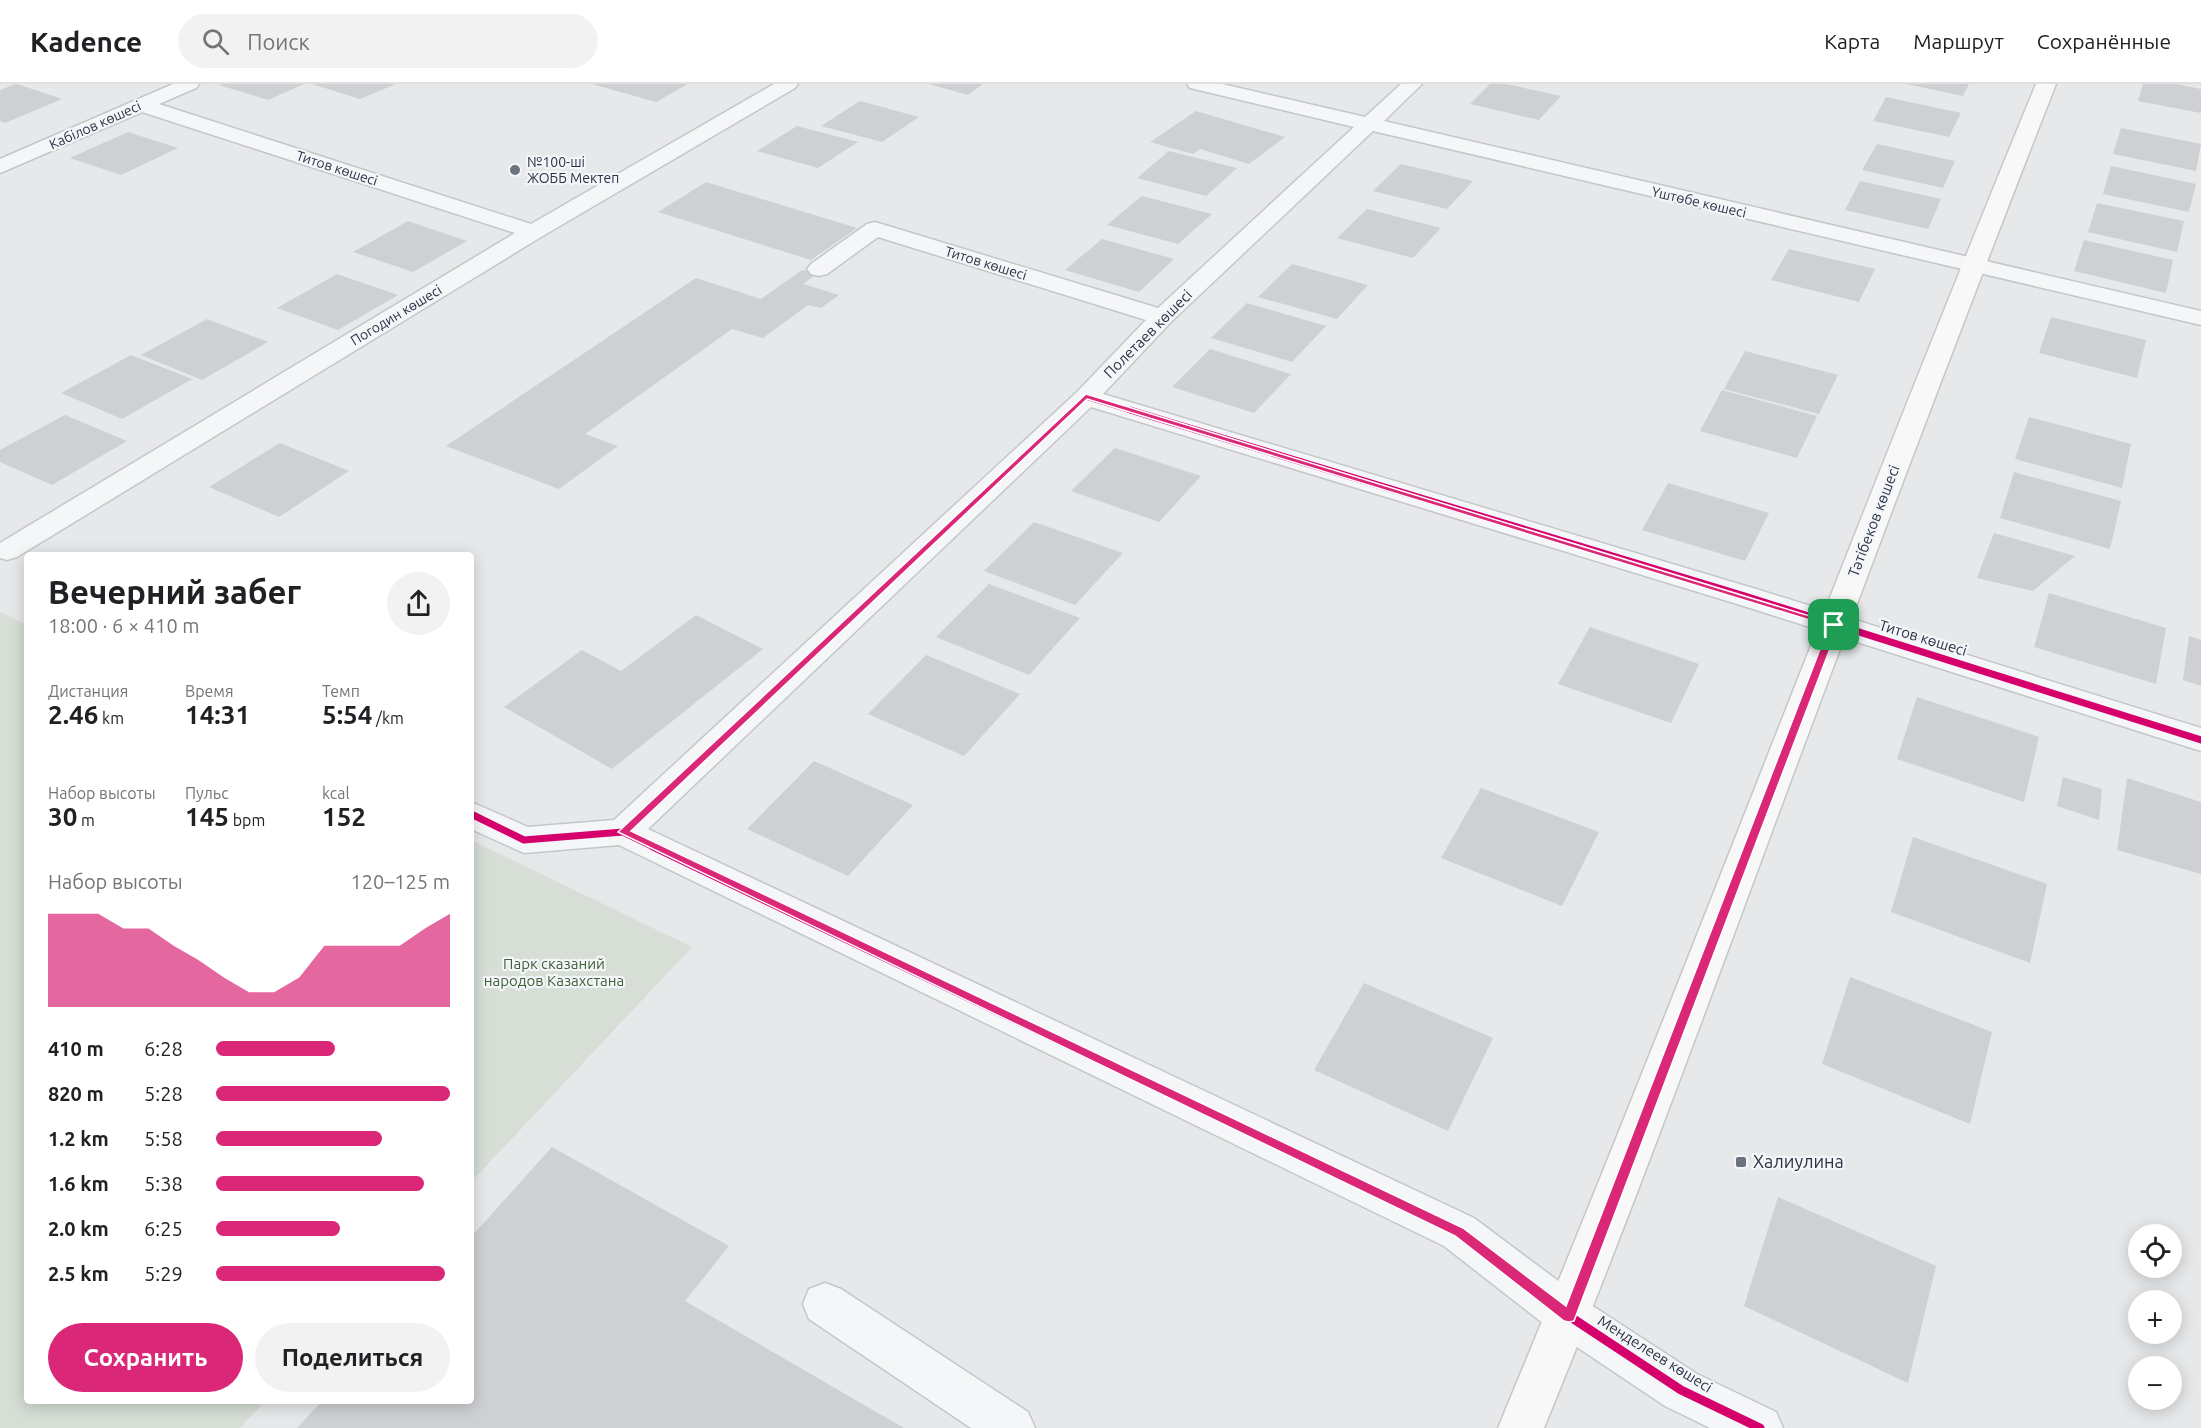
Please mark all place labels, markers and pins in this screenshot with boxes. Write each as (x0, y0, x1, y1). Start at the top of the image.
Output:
place label: №100-ші ЖОББ Мектеп (527, 154, 619, 186)
marker: №100-ші ЖОББ Мектеп (508, 163, 522, 177)
pin (1808, 599, 1859, 650)
place label: Халиулина (1753, 1151, 1844, 1171)
marker: Халиулина (1734, 1155, 1748, 1169)

